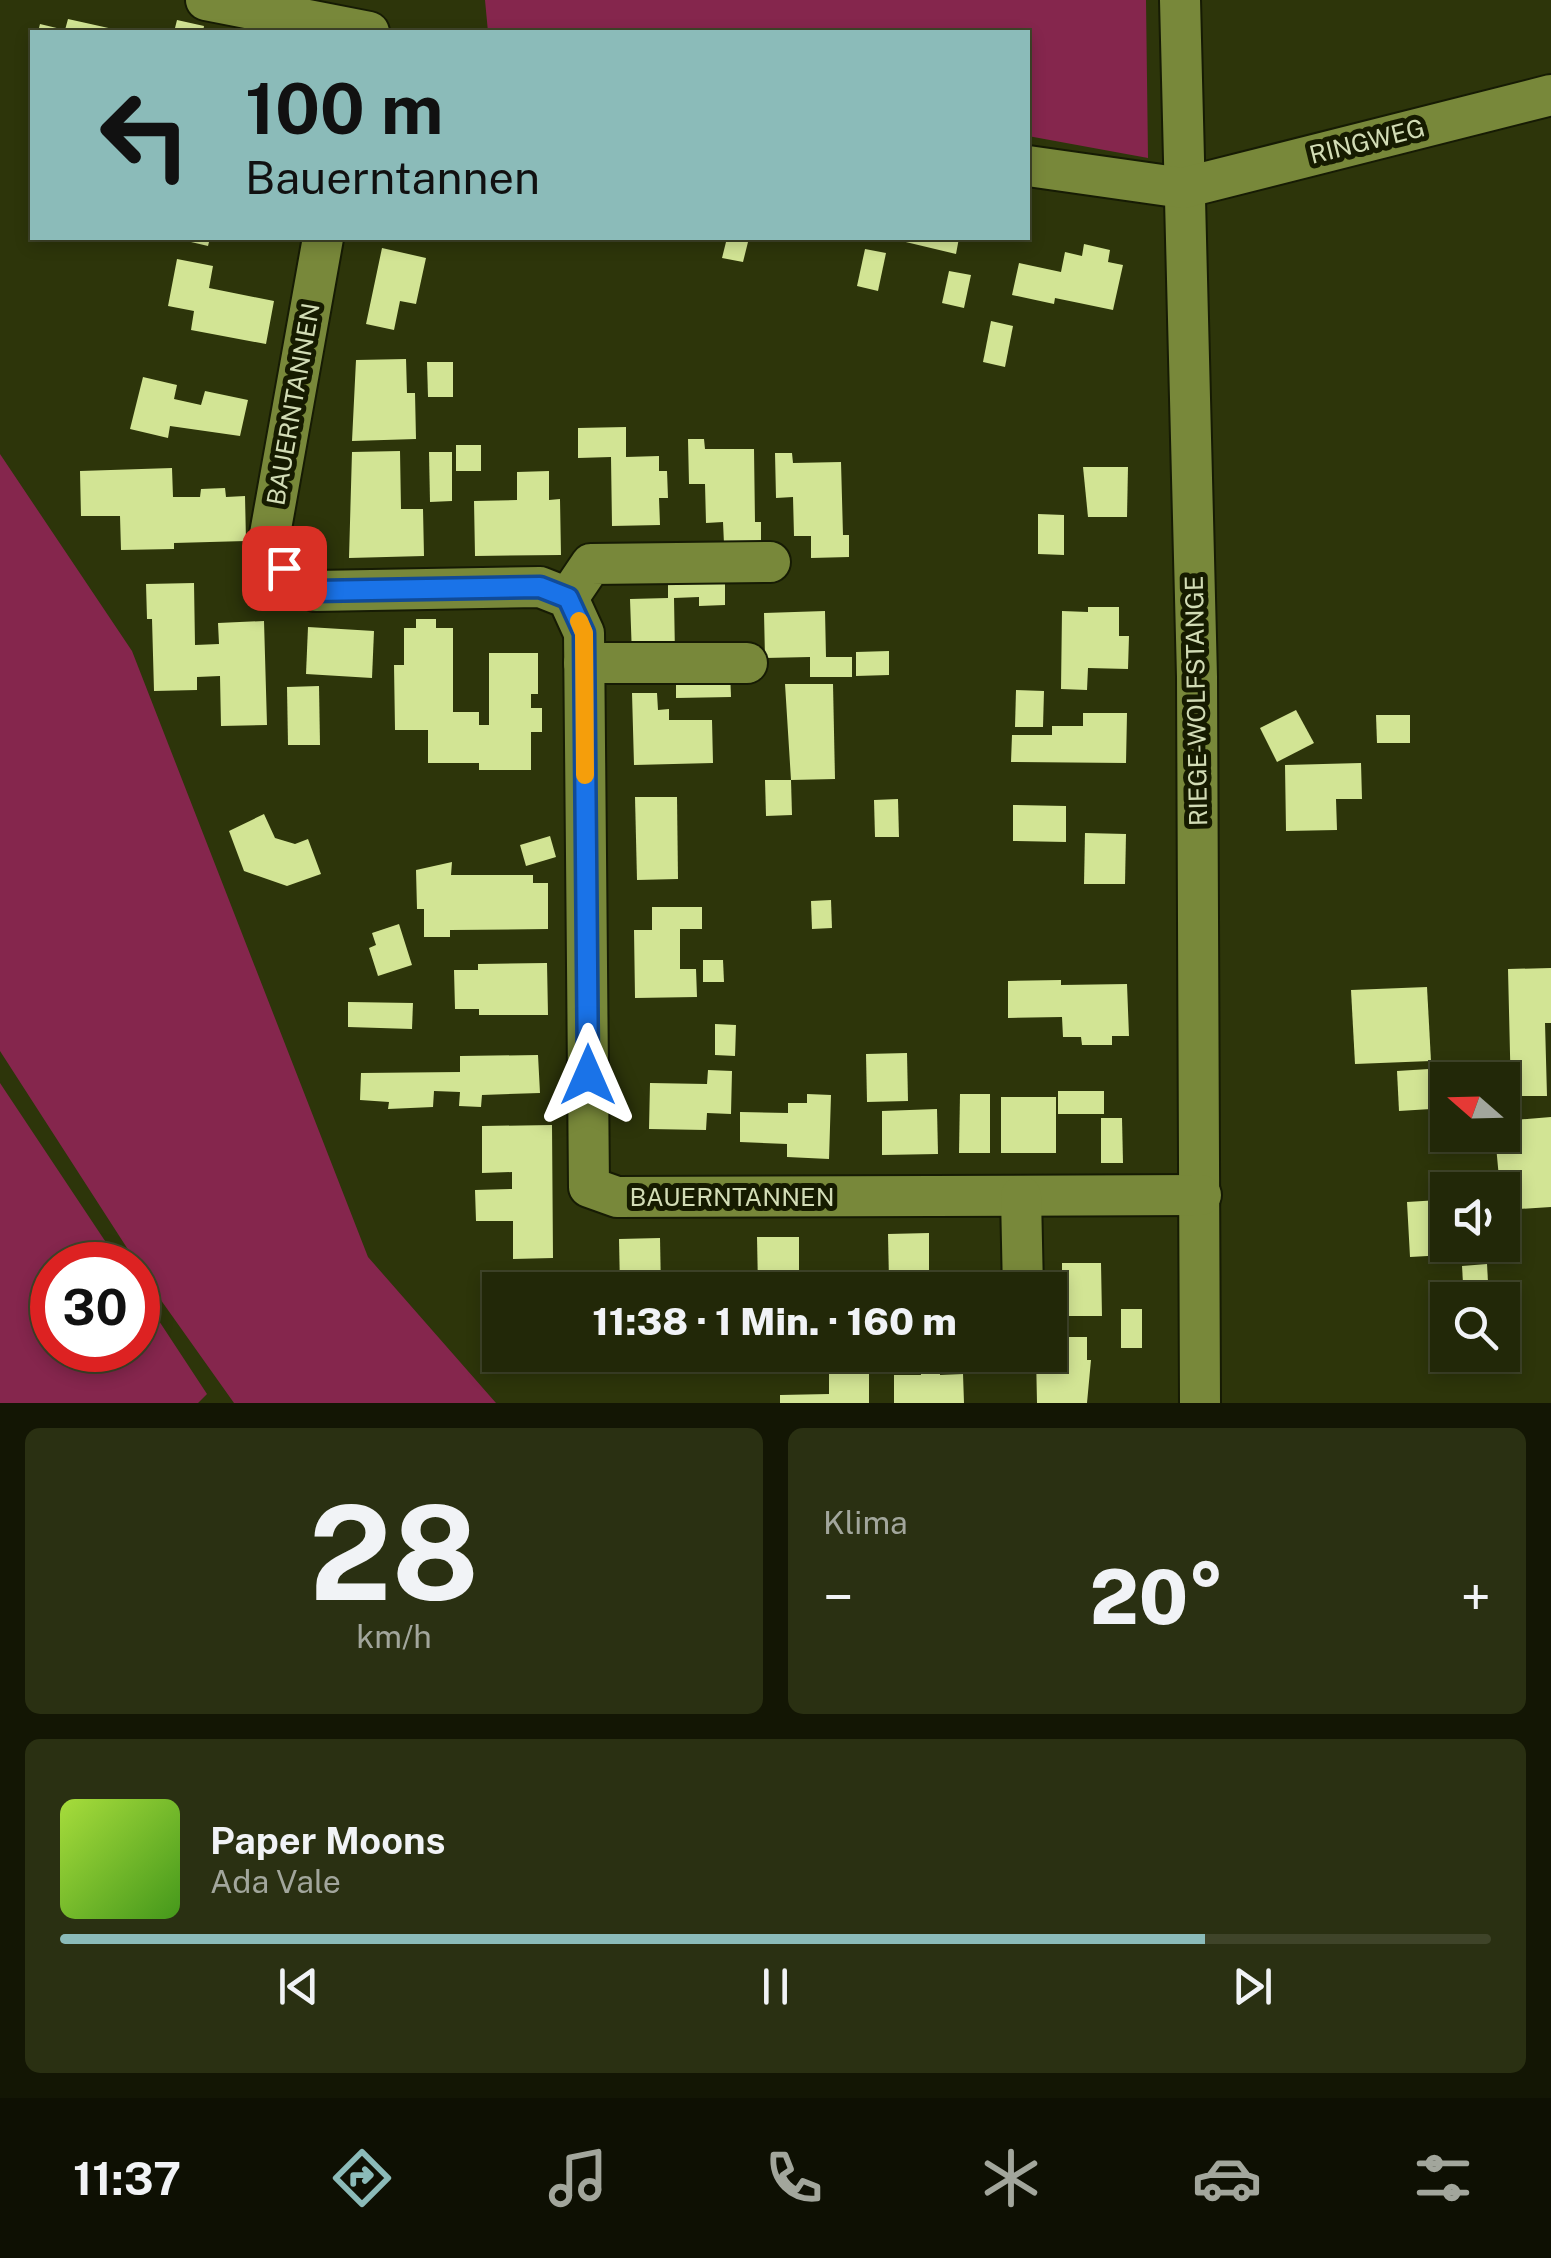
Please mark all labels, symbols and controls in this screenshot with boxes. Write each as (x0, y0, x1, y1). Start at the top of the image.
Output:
text: 100 m (245, 67, 443, 150)
icon: left (80, 70, 210, 200)
street label: RINGWEG (1306, 112, 1428, 170)
text: Bauerntannen (245, 151, 540, 204)
street label: BAUERNTANNEN (260, 300, 326, 508)
pin (242, 526, 327, 611)
icon: arrive (257, 541, 312, 596)
street label: RIEGE-WOLFSTANGE (1179, 575, 1213, 827)
position arrow (536, 1023, 640, 1127)
north arrow (1430, 1062, 1520, 1152)
map controls (1430, 1062, 1520, 1372)
button: sound (1430, 1172, 1520, 1262)
street label: BAUERNTANNEN (629, 1182, 835, 1212)
speed limit sign: 30 (30, 1242, 160, 1372)
button: search (1430, 1282, 1520, 1372)
text: 11:38 · 1 Min. · 160 m (592, 1299, 957, 1344)
text: 28 (309, 1477, 479, 1629)
text: Klima (823, 1504, 908, 1541)
text: 20° (1090, 1553, 1224, 1641)
text: − (823, 1565, 854, 1629)
text: + (1460, 1565, 1491, 1629)
text: km/h (356, 1618, 432, 1655)
text: Paper Moons (210, 1818, 445, 1863)
text: Ada Vale (210, 1863, 341, 1900)
icon: previous (271, 1959, 326, 2014)
icon: pause (748, 1959, 803, 2014)
icon: next (1225, 1959, 1280, 2014)
icon: directions (327, 2143, 397, 2213)
icon: music (543, 2143, 613, 2213)
icon: phone (759, 2143, 829, 2213)
icon: climate (976, 2143, 1046, 2213)
icon: car (1192, 2143, 1262, 2213)
icon: filters (1408, 2143, 1478, 2213)
text: 11:37 (73, 2152, 181, 2205)

